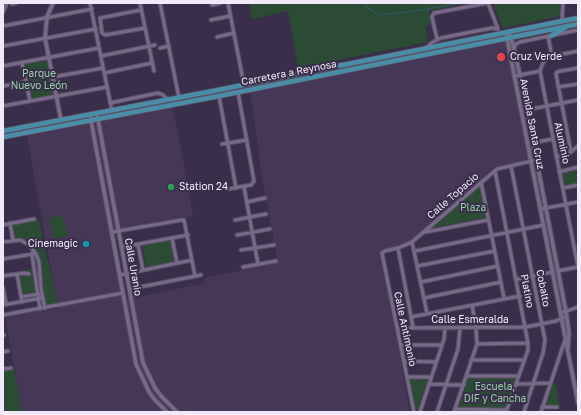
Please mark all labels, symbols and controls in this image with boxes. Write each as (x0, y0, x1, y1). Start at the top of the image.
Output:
marker: Cruz Verde (495, 51, 507, 63)
place label: Cruz Verde (510, 51, 562, 63)
street label: Carretera a Reynosa (240, 58, 338, 88)
park label: Parque Nuevo León (11, 68, 67, 92)
street label: Avenida Santa Cruz (517, 77, 547, 171)
street label: Aluminio (552, 121, 572, 165)
street label: Calle Topacio (425, 170, 481, 222)
place label: Station 24 (179, 181, 228, 193)
marker: Station 24 (166, 182, 176, 192)
park label: Plaza (460, 202, 486, 214)
street label: Calle Uranio (122, 237, 144, 297)
place label: Cinemagic (28, 238, 78, 250)
marker: Cinemagic (81, 239, 91, 249)
street label: Cobalto (534, 268, 552, 308)
street label: Platino (518, 273, 536, 309)
street label: Calle Antimonio (391, 291, 419, 367)
street label: Calle Esmeralda (431, 314, 509, 326)
park label: Escuela, DIF y Cancha (464, 381, 526, 404)

